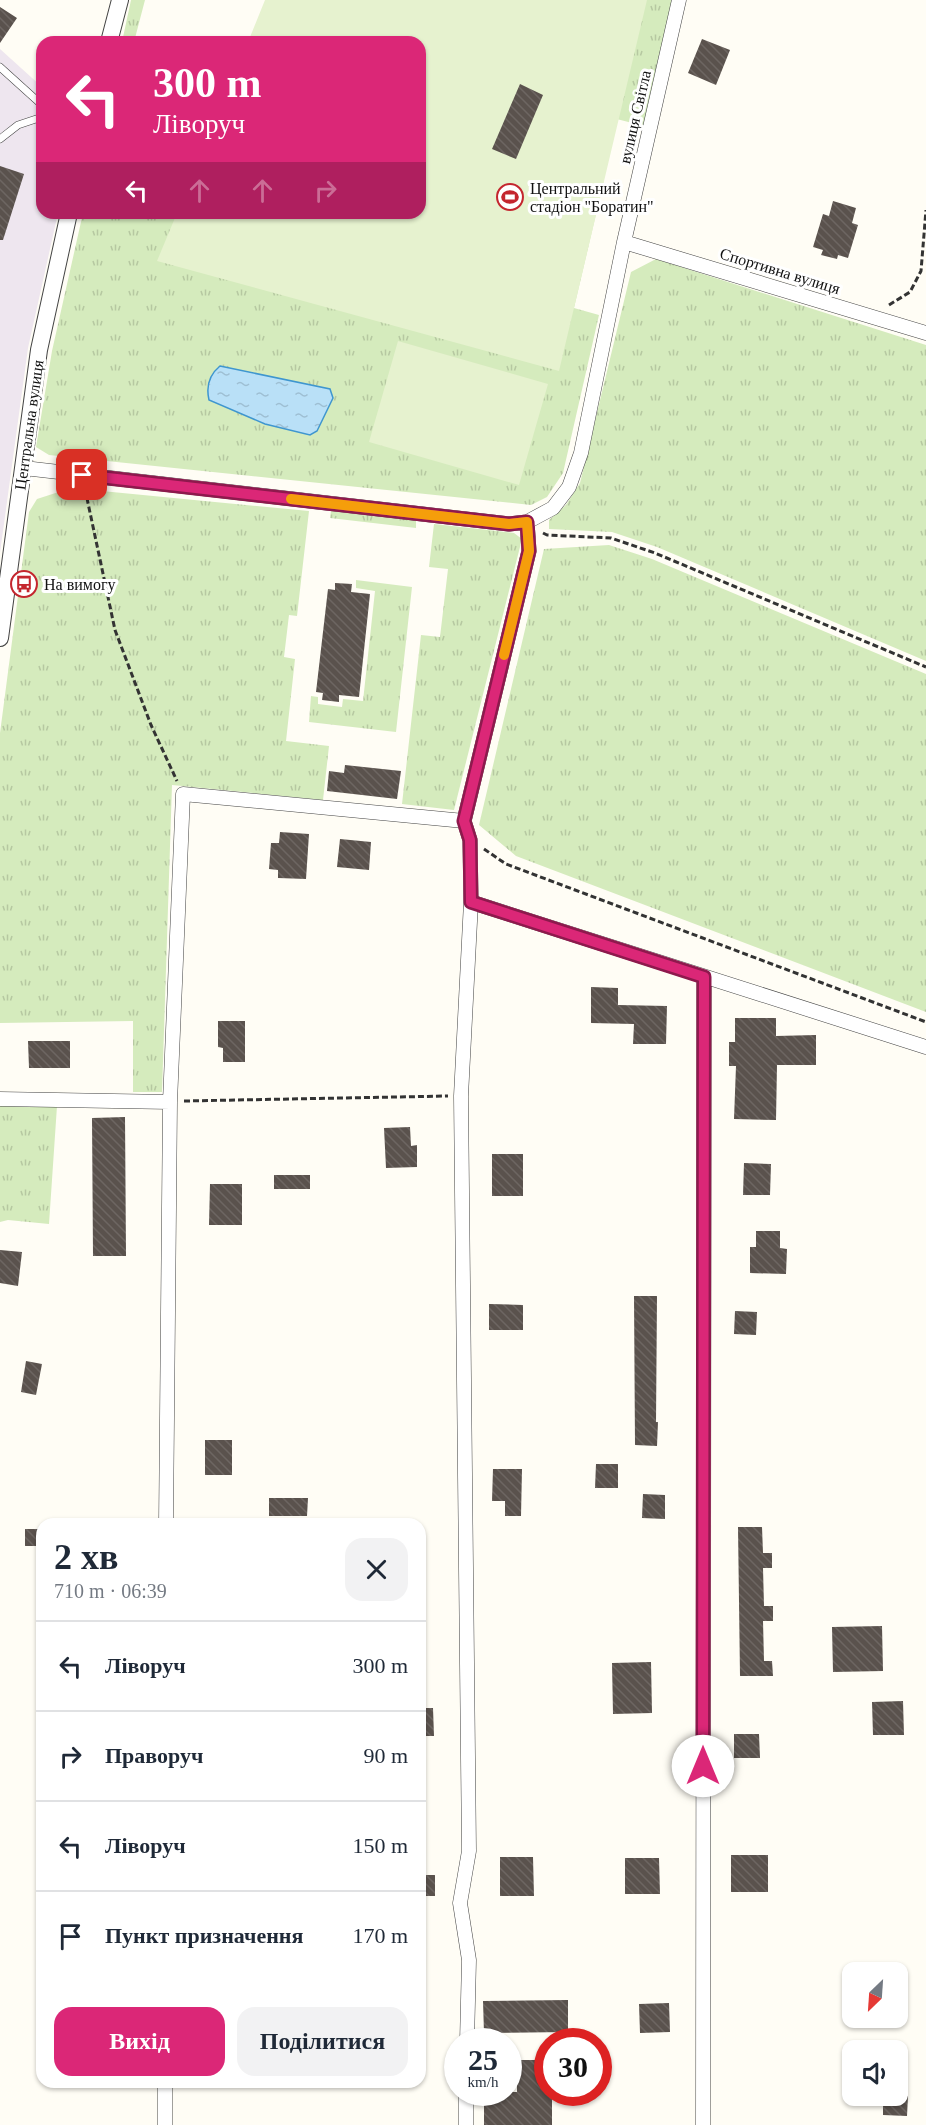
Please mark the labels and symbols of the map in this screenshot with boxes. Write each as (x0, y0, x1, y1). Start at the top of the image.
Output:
street label: вулиця Світла (616, 69, 655, 165)
place label: Центральний стадіон "Боратин" (530, 180, 654, 216)
sports icon: Центральний стадіон "Боратин" (495, 182, 525, 212)
street label: Спортивна вулиця (718, 245, 843, 298)
street label: Центральна вулиця (11, 358, 48, 491)
pin (56, 449, 107, 500)
bus stop icon: На вимогу (9, 569, 39, 599)
place label: На вимогу (44, 576, 115, 594)
position arrow (671, 1734, 735, 1798)
north arrow (842, 1962, 908, 2028)
speed limit sign: 30 (534, 2028, 612, 2106)

